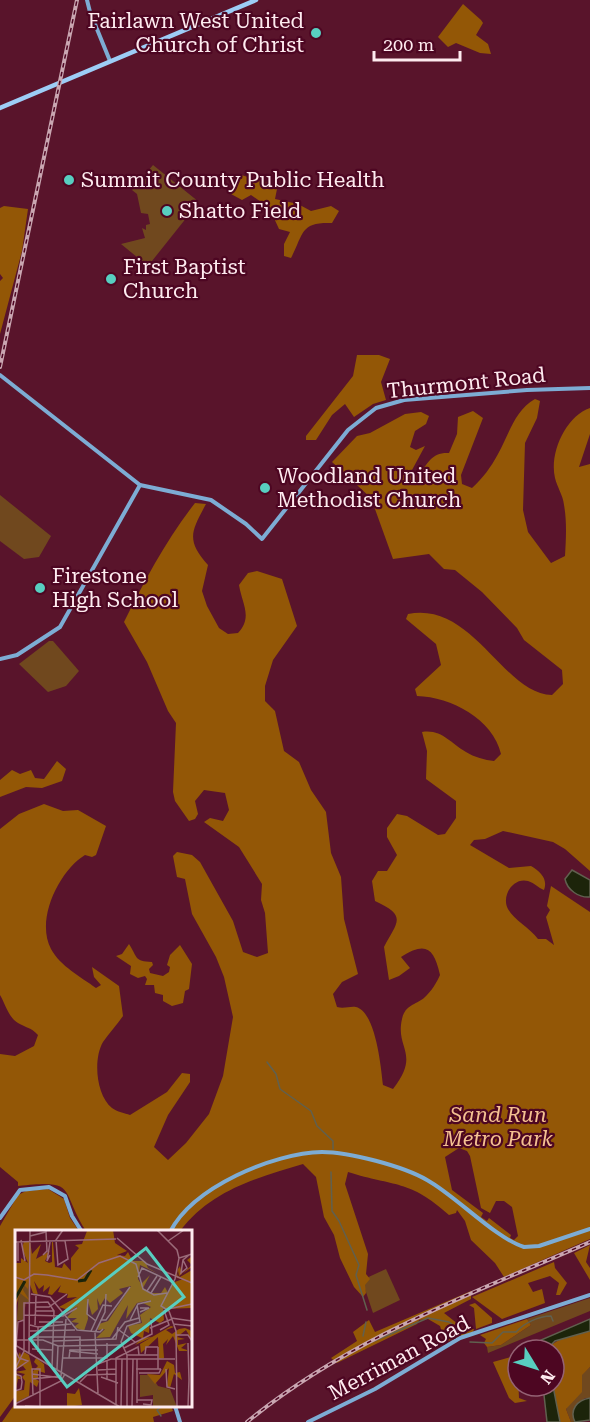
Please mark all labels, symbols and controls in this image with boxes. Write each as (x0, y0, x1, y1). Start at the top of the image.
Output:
place label: Fairlawn West United Church of Christ (88, 9, 305, 57)
scale bar (374, 24, 460, 62)
marker: Fairlawn West United Church of Christ (309, 26, 323, 40)
text: 200 m (383, 34, 434, 55)
place label: Summit County Public Health (81, 168, 385, 192)
marker: Summit County Public Health (62, 173, 76, 187)
place label: Shatto Field (179, 199, 302, 223)
marker: Shatto Field (160, 204, 174, 218)
place label: First Baptist Church (123, 255, 246, 303)
marker: First Baptist Church (104, 272, 118, 286)
street label: Thurmont Road (385, 363, 547, 403)
place label: Woodland United Methodist Church (277, 464, 462, 512)
marker: Woodland United Methodist Church (258, 481, 272, 495)
place label: Firestone High School (52, 564, 178, 612)
marker: Firestone High School (33, 581, 47, 595)
park label: Sand Run Metro Park (442, 1103, 553, 1151)
inset map (15, 1230, 192, 1407)
street label: Merriman Road (324, 1310, 474, 1405)
north arrow (506, 1338, 566, 1398)
text: N (536, 1366, 559, 1388)

